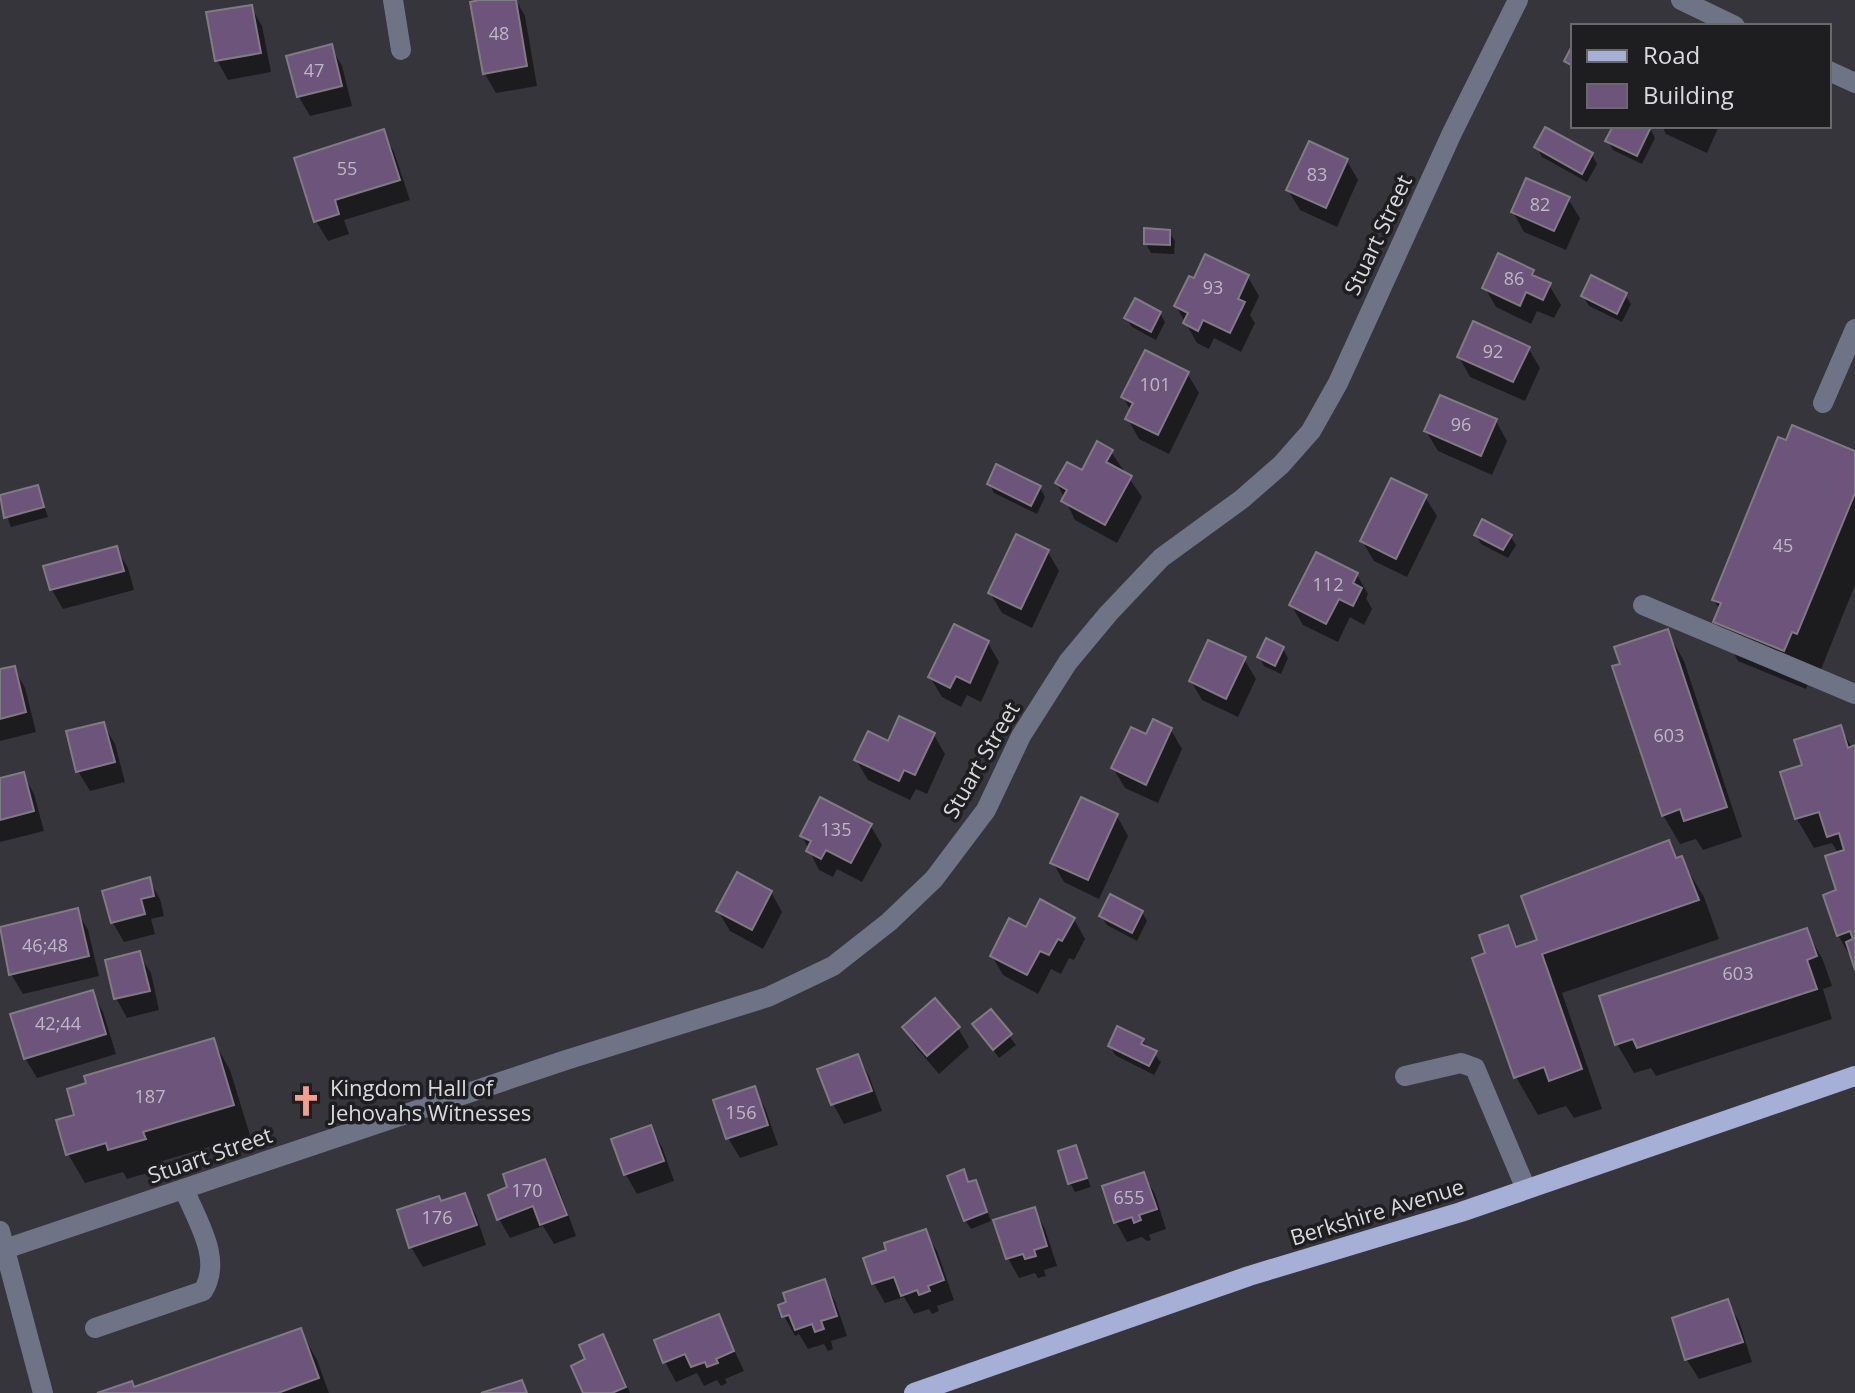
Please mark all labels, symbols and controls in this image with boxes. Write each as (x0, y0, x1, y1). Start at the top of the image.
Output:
house number: 48 (489, 21, 509, 45)
legend (1571, 24, 1831, 128)
text: Road (1643, 38, 1700, 71)
house number: 47 (304, 58, 324, 82)
text: Building (1643, 78, 1734, 111)
house number: 55 (337, 156, 357, 180)
house number: 83 (1307, 162, 1327, 186)
street label: Stuart Street (1336, 169, 1418, 300)
house number: 82 (1530, 192, 1550, 216)
house number: 86 (1504, 266, 1524, 290)
house number: 93 (1203, 275, 1223, 299)
house number: 92 (1483, 339, 1503, 363)
house number: 101 (1140, 372, 1170, 396)
house number: 96 (1451, 412, 1471, 436)
house number: 45 (1773, 533, 1793, 557)
house number: 112 (1313, 572, 1343, 596)
street label: Stuart Street (935, 696, 1026, 823)
house number: 603 (1654, 723, 1684, 747)
house number: 135 (821, 817, 851, 841)
house number: 46;48 (22, 933, 68, 957)
house number: 603 (1723, 961, 1753, 985)
house number: 42;44 (35, 1011, 81, 1035)
place label: Kingdom Hall of Jehovahs Witnesses (328, 1072, 531, 1127)
house number: 187 (135, 1084, 165, 1108)
church icon: Kingdom Hall of Jehovahs Witnesses (289, 1084, 323, 1118)
house number: 156 (726, 1100, 756, 1124)
street label: Stuart Street (144, 1119, 276, 1189)
street label: Berkshire Avenue (1286, 1170, 1467, 1252)
house number: 170 (512, 1178, 542, 1202)
house number: 655 (1114, 1185, 1144, 1209)
house number: 176 (422, 1205, 452, 1229)

